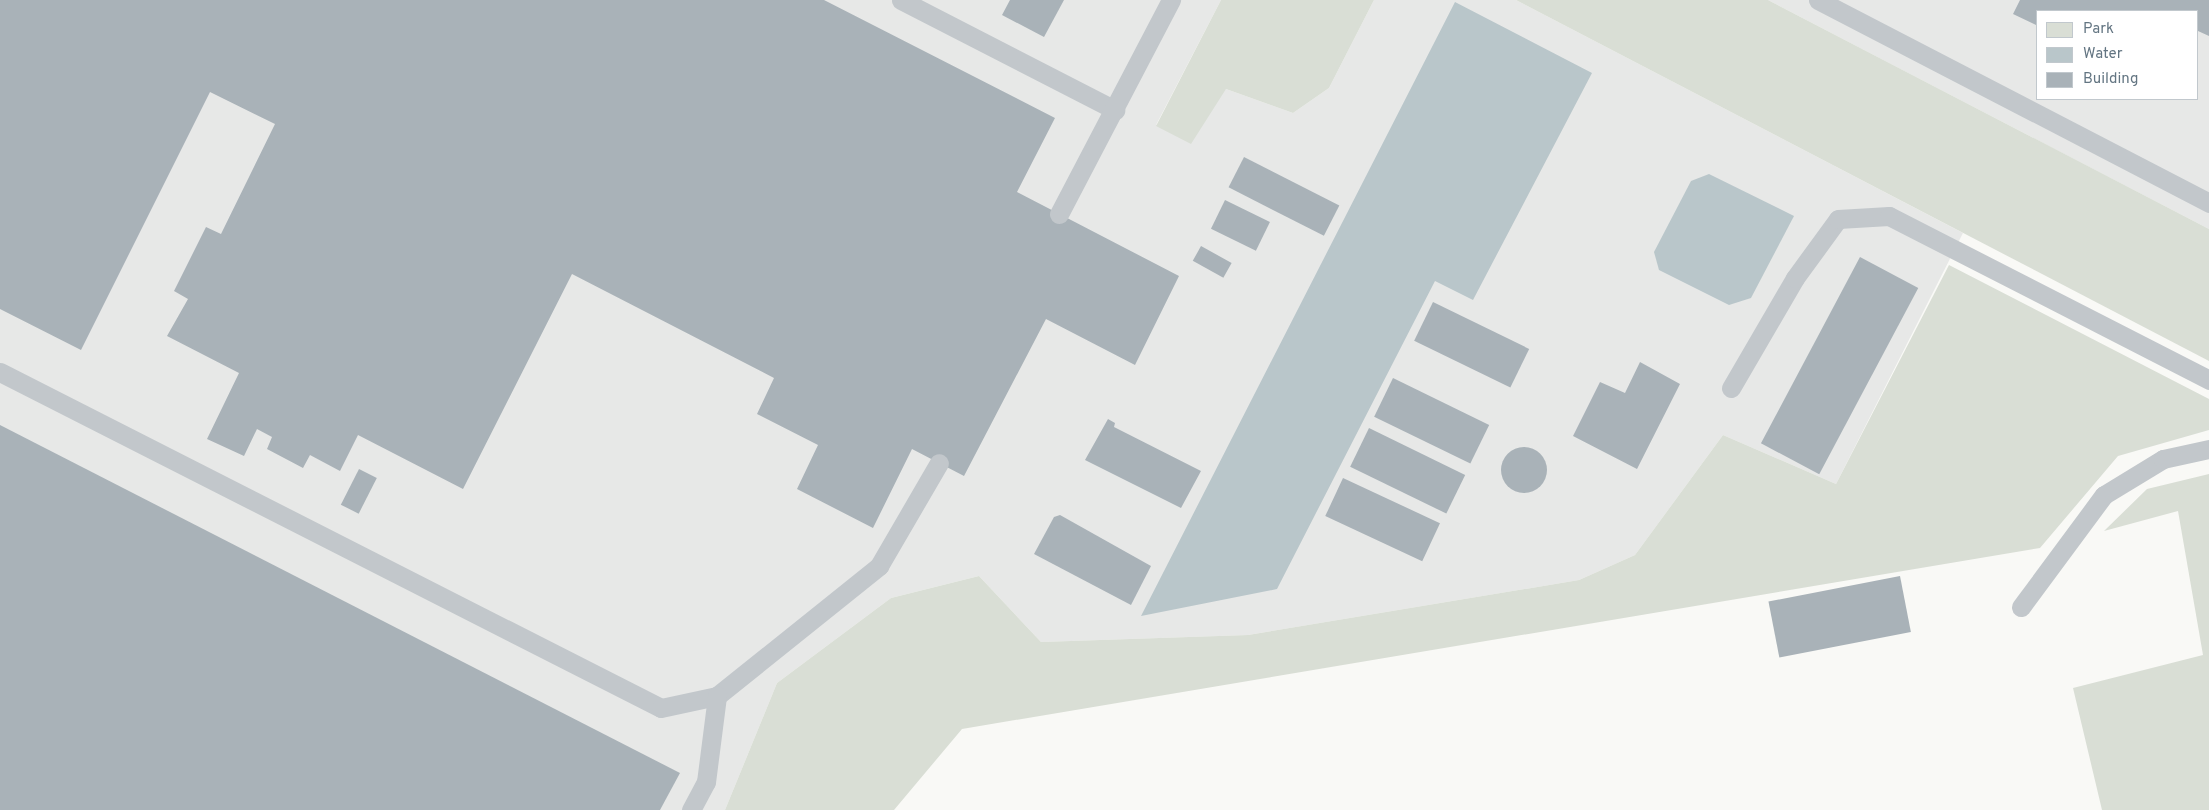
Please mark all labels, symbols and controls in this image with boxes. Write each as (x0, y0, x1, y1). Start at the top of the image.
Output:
legend (2036, 10, 2199, 100)
text: Park (2083, 20, 2114, 39)
text: Water (2083, 45, 2122, 64)
text: Building (2083, 70, 2138, 89)

